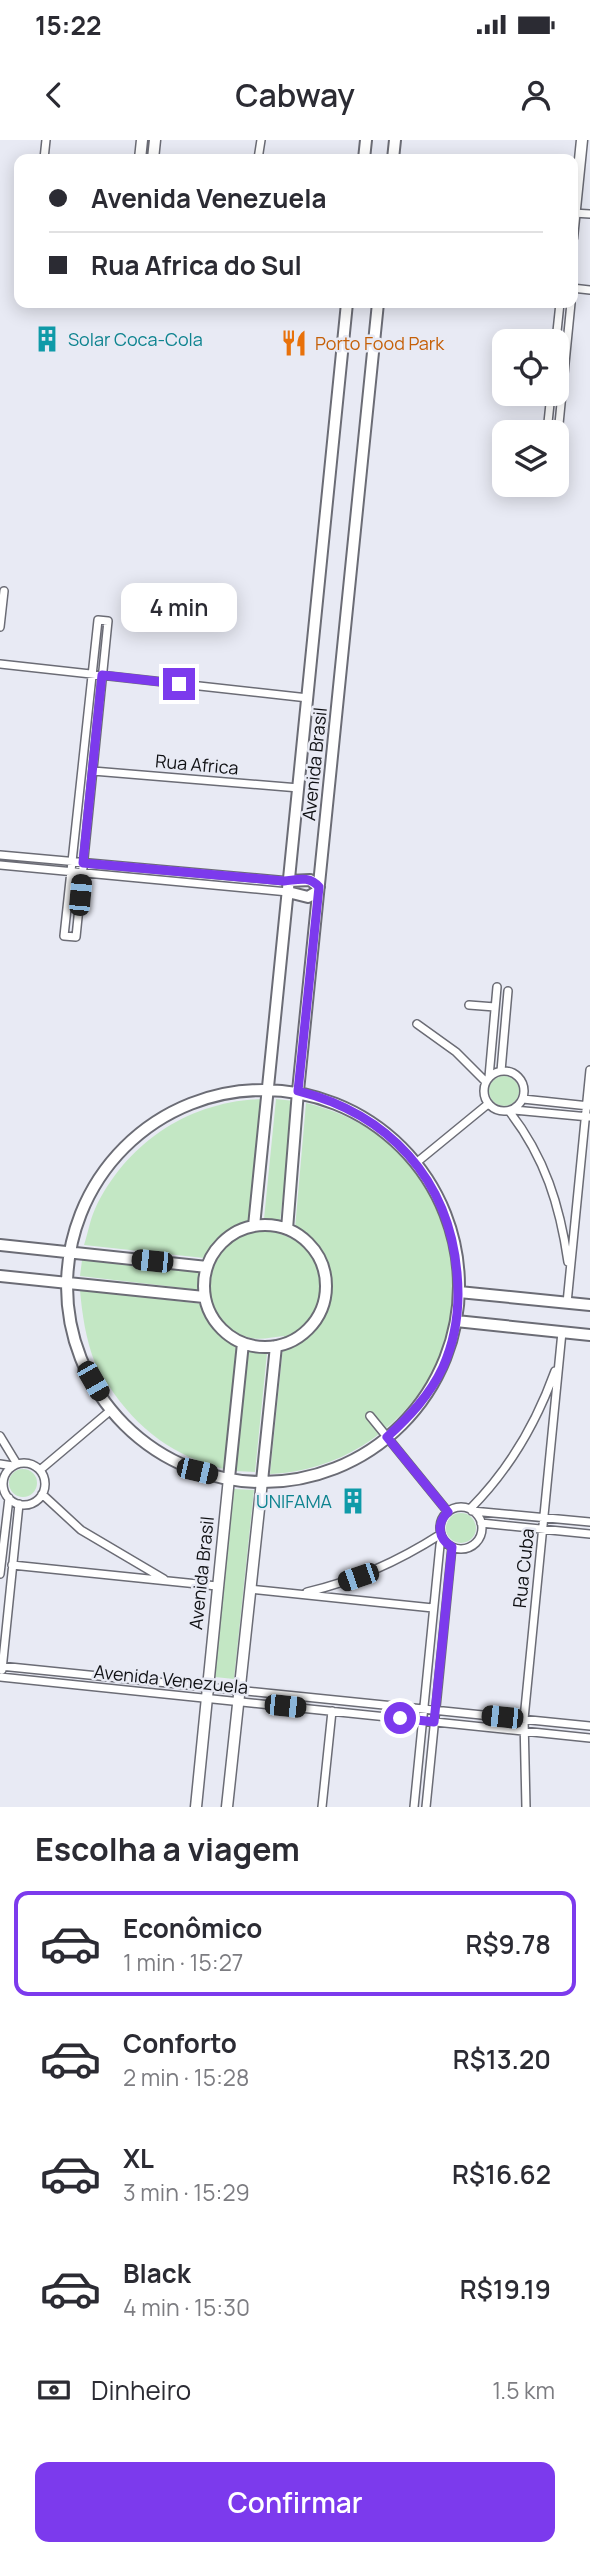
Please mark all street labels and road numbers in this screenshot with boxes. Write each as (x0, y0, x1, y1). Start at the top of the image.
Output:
street label: Avenida Brasil (296, 706, 332, 822)
street label: Rua Africa (154, 748, 240, 780)
street label: Avenida Brasil (183, 1515, 219, 1631)
street label: Rua Cuba (507, 1527, 539, 1609)
street label: Avenida Venezuela (93, 1659, 249, 1699)

